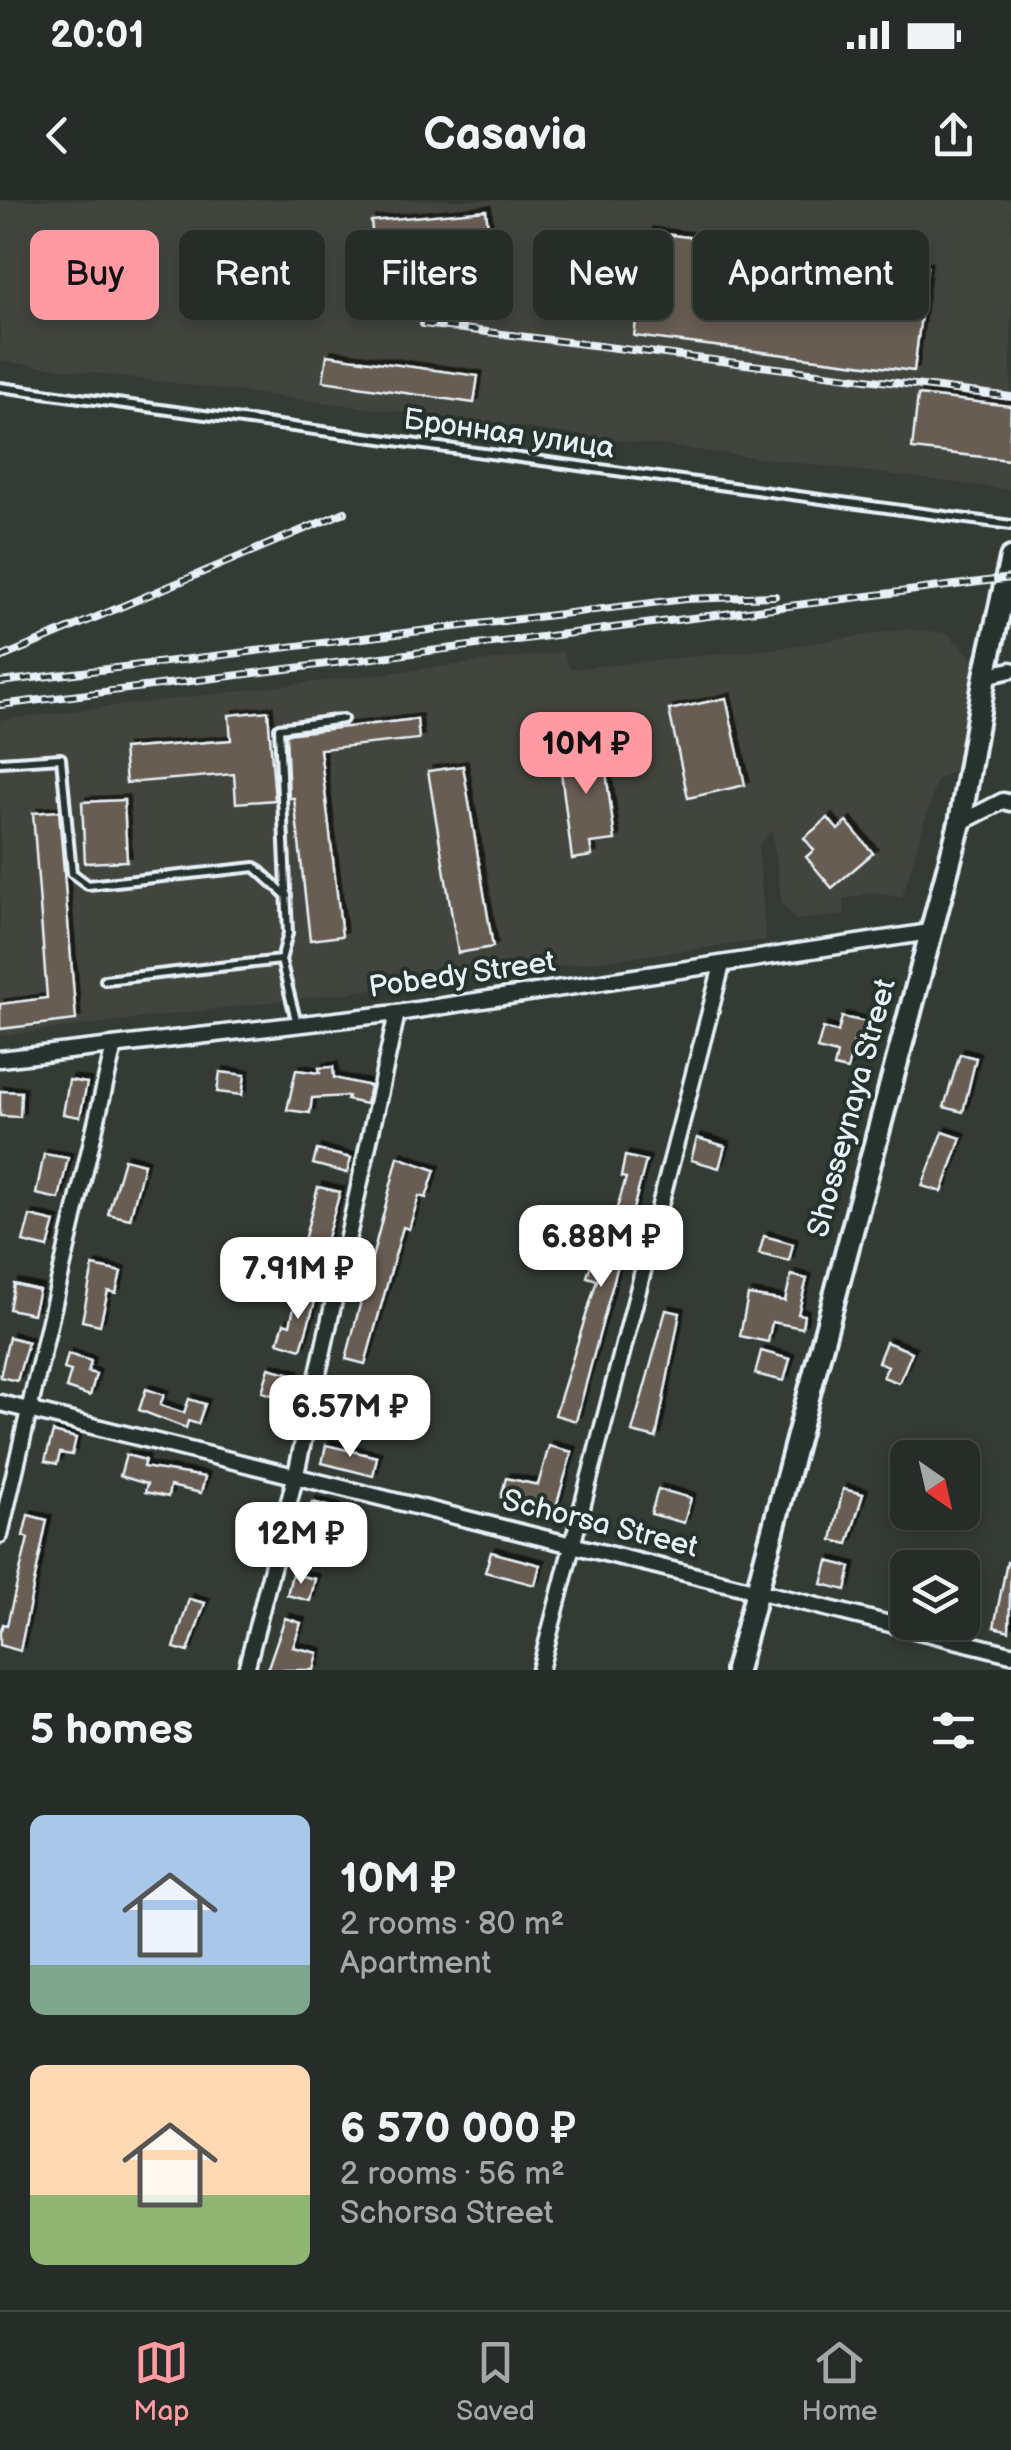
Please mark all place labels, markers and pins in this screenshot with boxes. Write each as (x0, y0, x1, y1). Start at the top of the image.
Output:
pin: 10M ₽ (516, 712, 656, 797)
pin: 6.88M ₽ (509, 1205, 693, 1290)
pin: 7.91M ₽ (206, 1237, 390, 1322)
pin: 6.57M ₽ (258, 1375, 442, 1460)
pin: 12M ₽ (231, 1502, 371, 1587)

